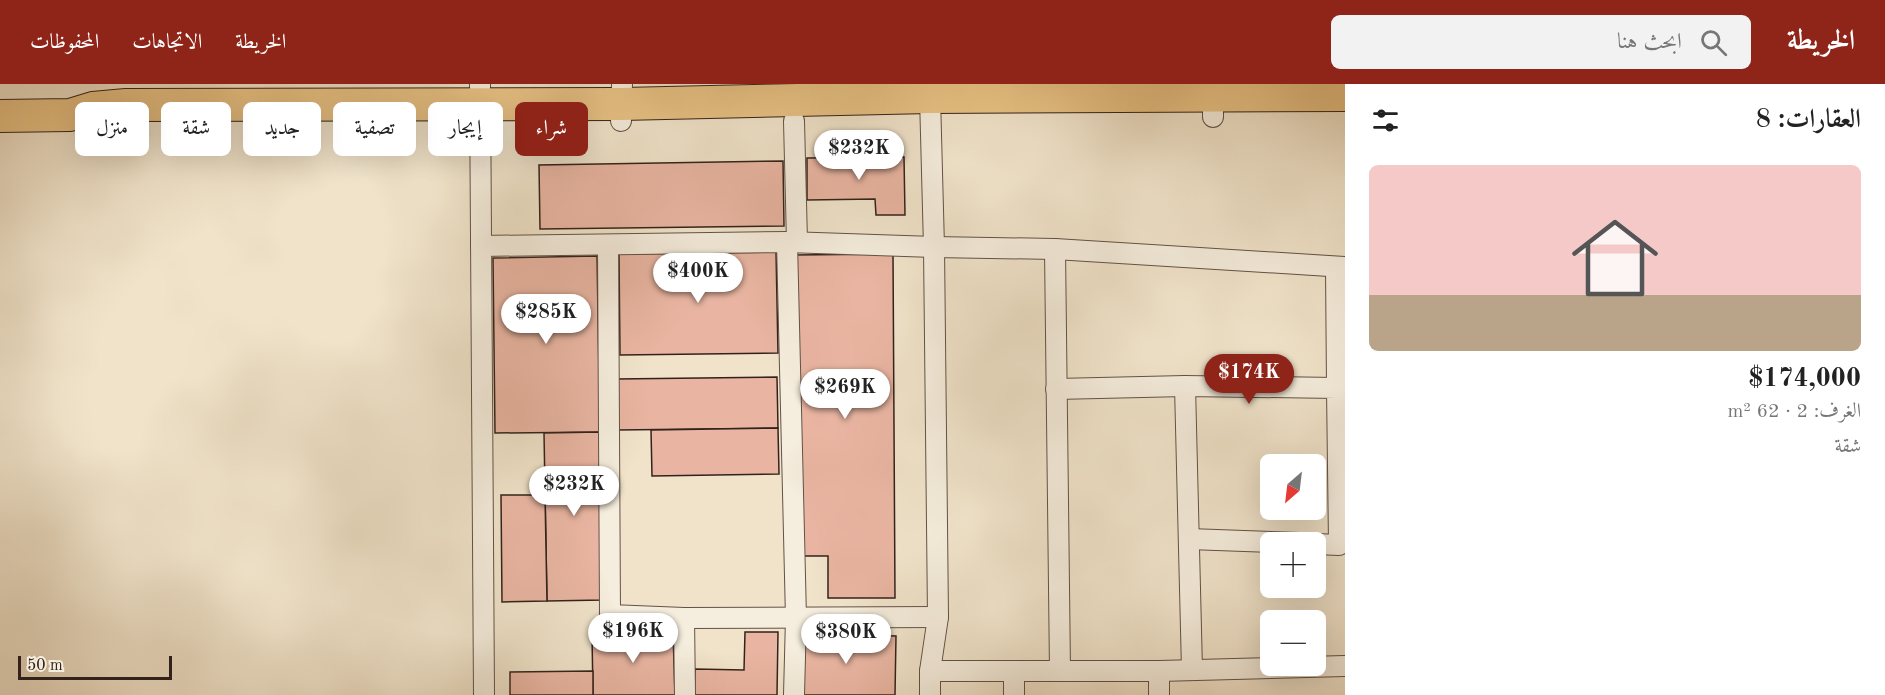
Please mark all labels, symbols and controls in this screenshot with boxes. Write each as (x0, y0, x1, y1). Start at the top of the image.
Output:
search box (1331, 15, 1751, 69)
icon: search (1697, 26, 1730, 59)
text: الخريطة (1787, 28, 1855, 56)
text: ابحث هنا (1617, 31, 1682, 53)
text: المحفوظات (30, 32, 99, 53)
text: الاتجاهات (132, 32, 202, 53)
text: الخريطة (235, 32, 286, 53)
chip: منزل (75, 102, 149, 156)
chip: شقة (161, 102, 231, 156)
chip: جديد (243, 102, 321, 156)
chip: تصفية (333, 102, 416, 156)
chip: إيجار (428, 102, 503, 156)
chip: شراء (515, 102, 588, 156)
icon: filters (1369, 104, 1402, 137)
text: العقارات: 8 (1756, 107, 1861, 133)
pin: $232K (817, 130, 901, 181)
text: $232K (828, 139, 890, 159)
icon: home (1561, 204, 1669, 312)
pin: $400K (656, 253, 740, 304)
text: $400K (667, 262, 729, 282)
pin: $285K (504, 294, 588, 345)
text: $285K (515, 303, 577, 323)
pin: $174K (1207, 354, 1291, 405)
text: $174K (1218, 363, 1280, 383)
text: $174,000 (1748, 366, 1861, 392)
pin: $269K (803, 369, 887, 420)
text: $269K (814, 378, 876, 398)
text: الغرف: 2 · 62 m² (1727, 402, 1861, 422)
text: شقة (1835, 437, 1861, 457)
north arrow (1260, 454, 1326, 520)
map controls (1260, 454, 1326, 676)
pin: $232K (532, 466, 616, 517)
text: $232K (543, 475, 605, 495)
button: + (1260, 532, 1326, 598)
button: − (1260, 610, 1326, 676)
pin: $196K (591, 613, 675, 664)
pin: $380K (804, 614, 888, 665)
text: $196K (602, 622, 664, 642)
text: $380K (815, 623, 877, 643)
scale bar (18, 653, 172, 680)
text: 50 m (27, 658, 63, 674)

